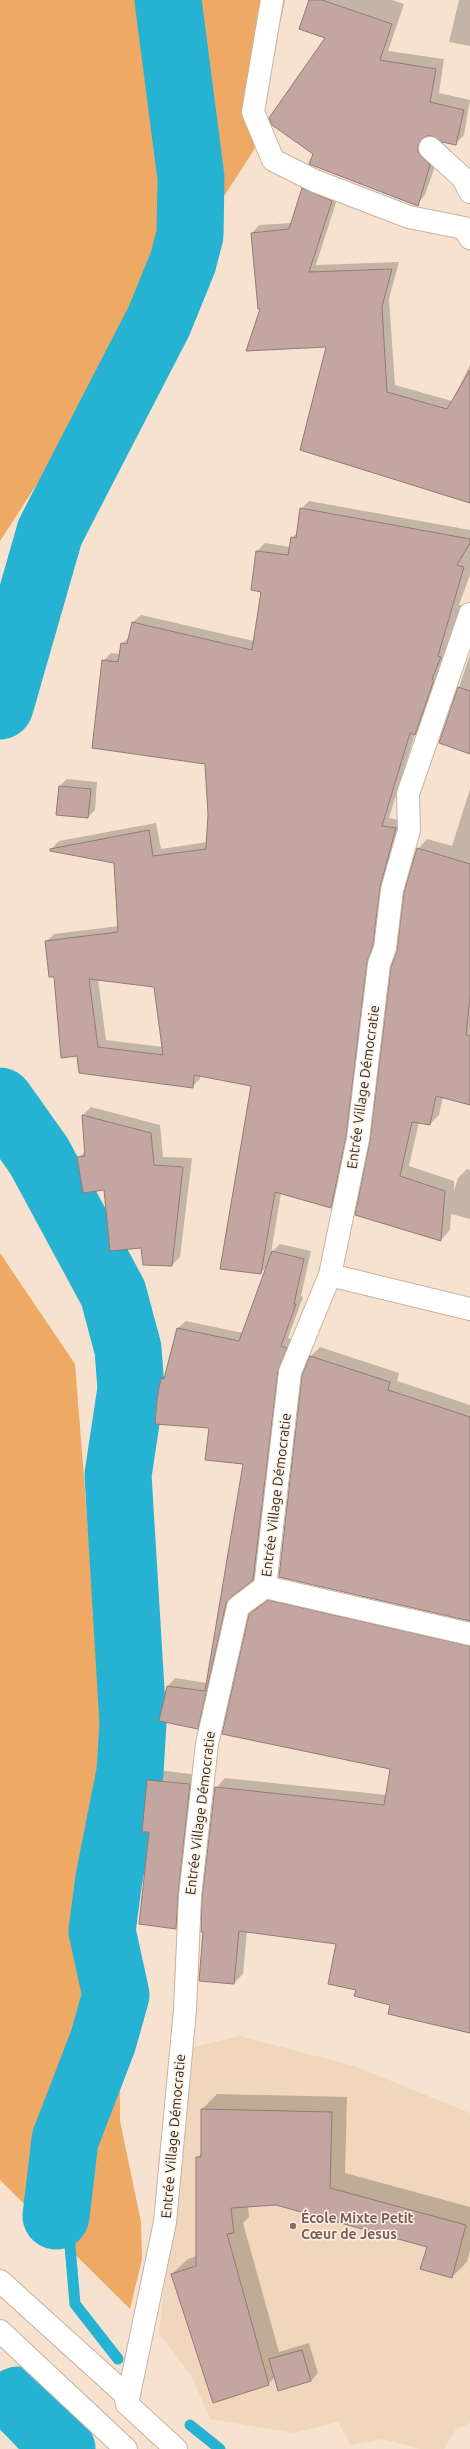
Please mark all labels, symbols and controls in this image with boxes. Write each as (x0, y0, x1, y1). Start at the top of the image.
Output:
street label: Entrée Village Démocratie (344, 1004, 382, 1170)
street label: Entrée Village Démocratie (258, 1412, 294, 1578)
street label: Entrée Village Démocratie (182, 1730, 218, 1896)
street label: Entrée Village Démocratie (158, 2053, 188, 2219)
place label: École Mixte Petit Cœur de Jesus (301, 2209, 414, 2242)
marker: École Mixte Petit Cœur de Jesus (288, 2221, 298, 2231)

